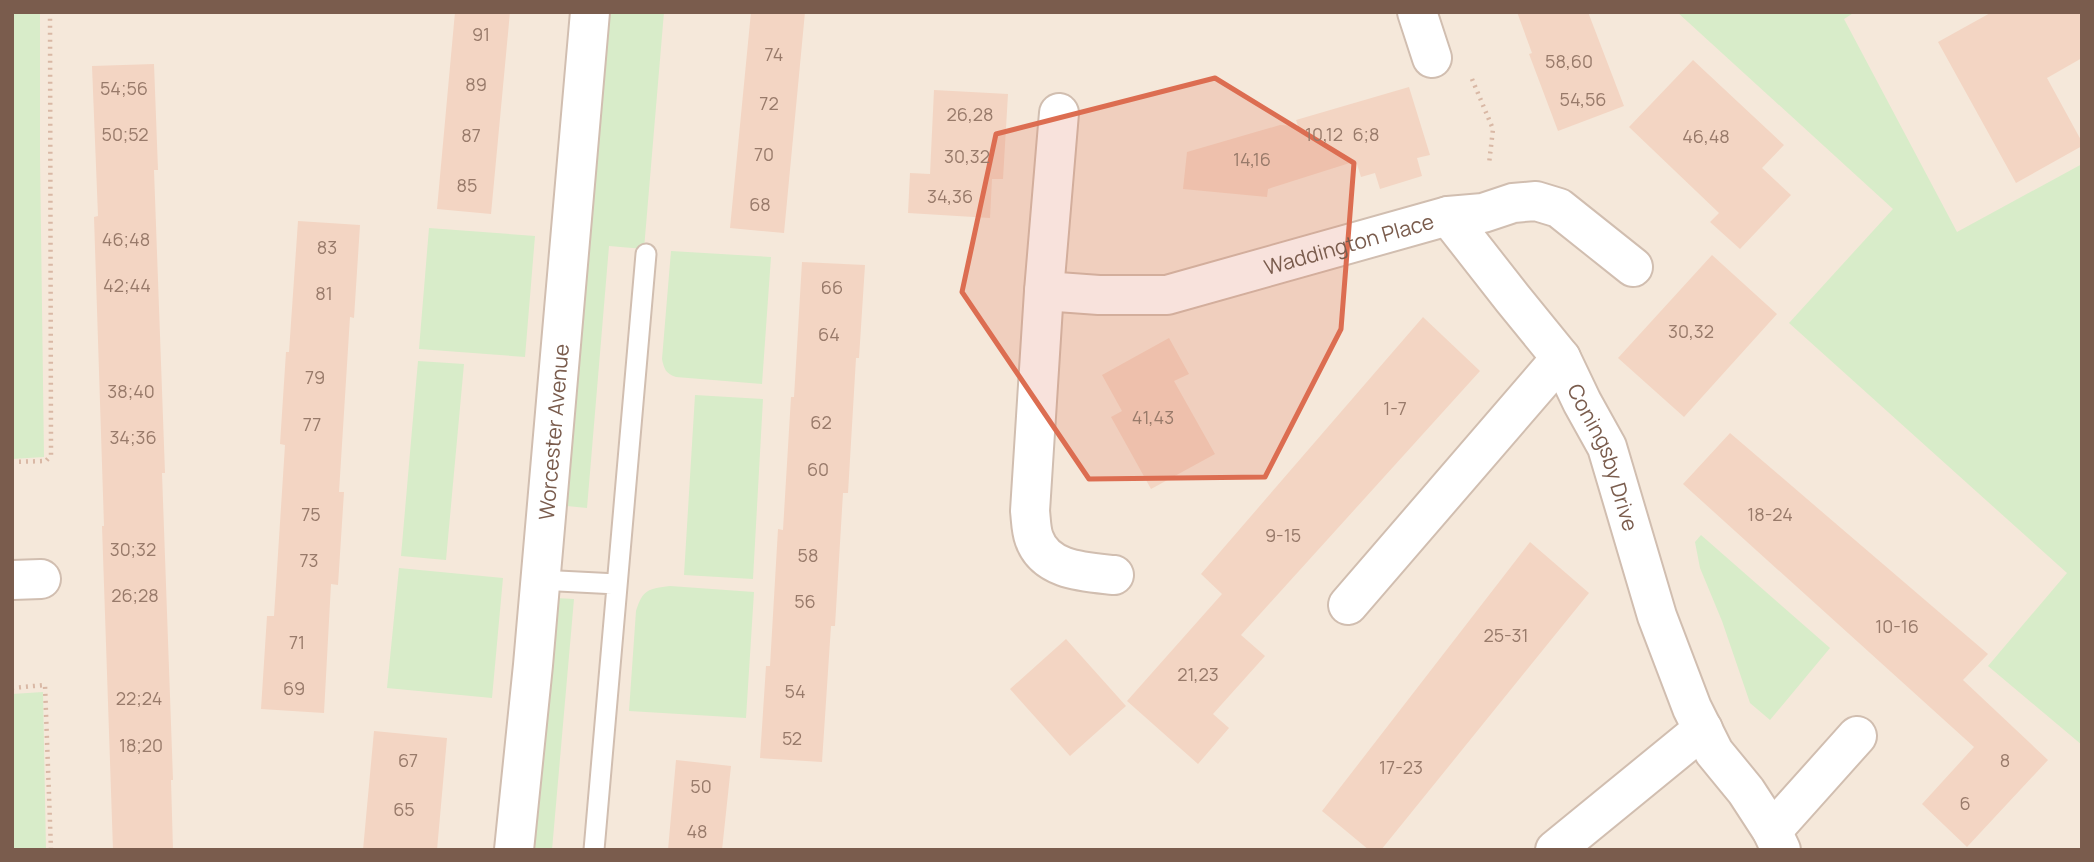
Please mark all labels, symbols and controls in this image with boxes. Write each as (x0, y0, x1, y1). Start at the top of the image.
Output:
house number: 91 (472, 22, 490, 46)
house number: 74 (765, 42, 783, 66)
house number: 58,60 (1545, 49, 1593, 73)
house number: 89 (465, 72, 487, 96)
house number: 54;56 (100, 76, 148, 100)
house number: 54,56 (1560, 87, 1607, 111)
house number: 72 (759, 91, 779, 115)
house number: 26,28 (947, 102, 993, 126)
house number: 50;52 (101, 122, 149, 146)
house number: 10,12 (1305, 122, 1343, 146)
house number: 6;8 (1352, 122, 1380, 146)
house number: 87 (461, 123, 481, 147)
house number: 46,48 (1682, 124, 1730, 148)
house number: 70 (754, 142, 774, 166)
house number: 30,32 (944, 144, 990, 168)
house number: 14,16 (1233, 147, 1271, 171)
house number: 85 (457, 173, 477, 197)
house number: 34,36 (927, 184, 973, 208)
house number: 68 (749, 192, 771, 216)
street label: Waddington Place (1261, 207, 1437, 281)
house number: 46;48 (102, 227, 150, 251)
house number: 83 (317, 235, 337, 259)
house number: 42;44 (103, 273, 151, 297)
house number: 66 (821, 275, 843, 299)
house number: 81 (315, 281, 333, 305)
house number: 30,32 (1668, 319, 1714, 343)
house number: 64 (818, 322, 840, 346)
street label: Worcester Avenue (532, 343, 575, 521)
house number: 79 (305, 365, 325, 389)
house number: 38;40 (107, 379, 155, 403)
street label: Coningsby Drive (1561, 379, 1645, 534)
house number: 1-7 (1383, 396, 1407, 420)
house number: 41,43 (1132, 405, 1174, 429)
house number: 62 (810, 410, 832, 434)
house number: 77 (303, 412, 321, 436)
house number: 34;36 (109, 425, 157, 449)
house number: 60 (807, 457, 829, 481)
house number: 75 (301, 502, 321, 526)
house number: 18-24 (1747, 502, 1793, 526)
house number: 9-15 (1265, 523, 1301, 547)
house number: 30;32 (110, 537, 156, 561)
house number: 58 (798, 543, 818, 567)
house number: 73 (300, 548, 319, 572)
house number: 26;28 (111, 583, 159, 607)
house number: 56 (794, 589, 816, 613)
house number: 10-16 (1875, 614, 1919, 638)
house number: 25-31 (1483, 623, 1529, 647)
house number: 71 (289, 630, 305, 654)
house number: 21,23 (1177, 662, 1219, 686)
house number: 69 (283, 676, 305, 700)
house number: 54 (784, 679, 806, 703)
house number: 22;24 (116, 686, 162, 710)
house number: 52 (782, 726, 802, 750)
house number: 18;20 (119, 733, 163, 757)
house number: 67 (398, 748, 418, 772)
house number: 8 (2000, 748, 2010, 772)
house number: 17-23 (1379, 755, 1423, 779)
house number: 50 (690, 774, 712, 798)
house number: 6 (1959, 791, 1971, 815)
house number: 65 (393, 797, 415, 821)
house number: 48 (686, 819, 708, 843)

